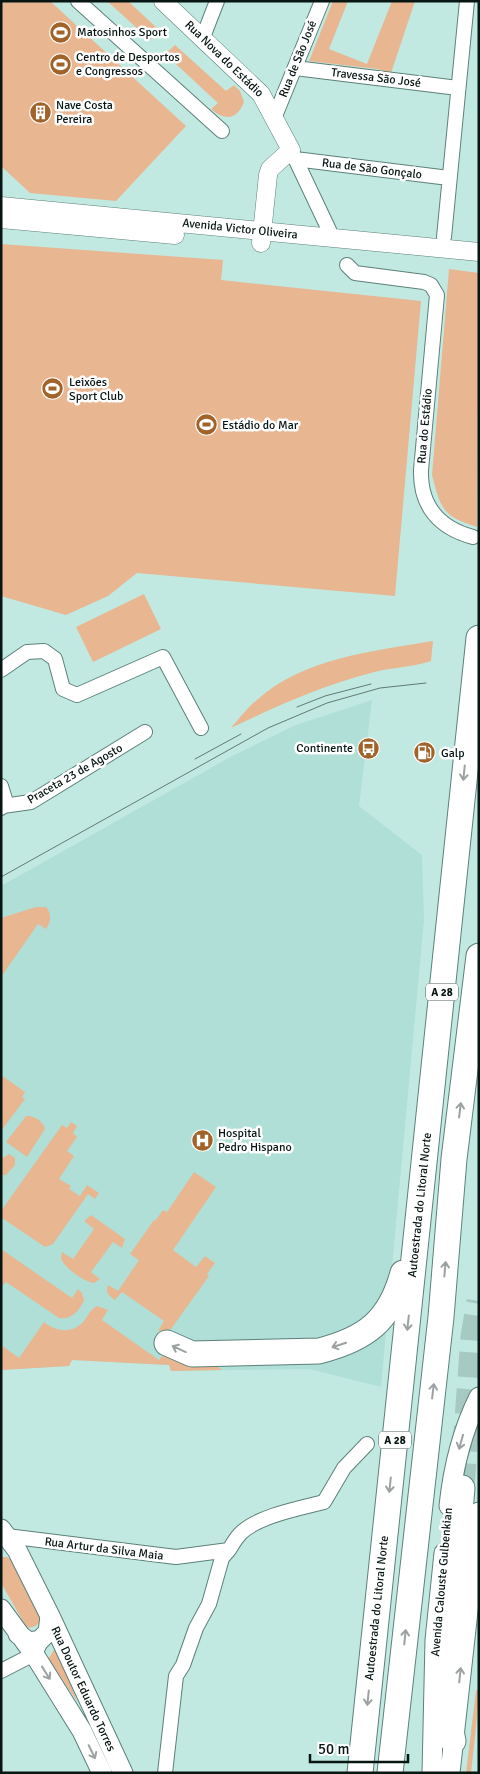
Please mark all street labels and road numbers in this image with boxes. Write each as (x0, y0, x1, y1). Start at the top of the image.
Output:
street label: Rua Nova do Estádio (181, 17, 267, 101)
street label: Rua de São José (276, 18, 320, 100)
street label: Travessa São José (330, 65, 422, 91)
street label: Rua de São Gonçalo (321, 155, 423, 183)
street label: Avenida Victor Oliveira (182, 215, 298, 243)
street label: Rua do Estádio (414, 388, 436, 464)
street label: Praceta 23 de Agosto (25, 741, 125, 807)
road number: A 28 (426, 984, 458, 1000)
street label: Autoestrada do Litoral Norte (405, 1132, 435, 1278)
road number: A 28 (379, 1432, 411, 1448)
street label: Avenida Calouste Gulbenkian (428, 1507, 456, 1657)
street label: Rua Artur da Silva Maia (44, 1534, 164, 1564)
street label: Autoestrada do Litoral Norte (362, 1535, 392, 1681)
street label: Rua Doutor Eduardo Torres (47, 1624, 119, 1754)

